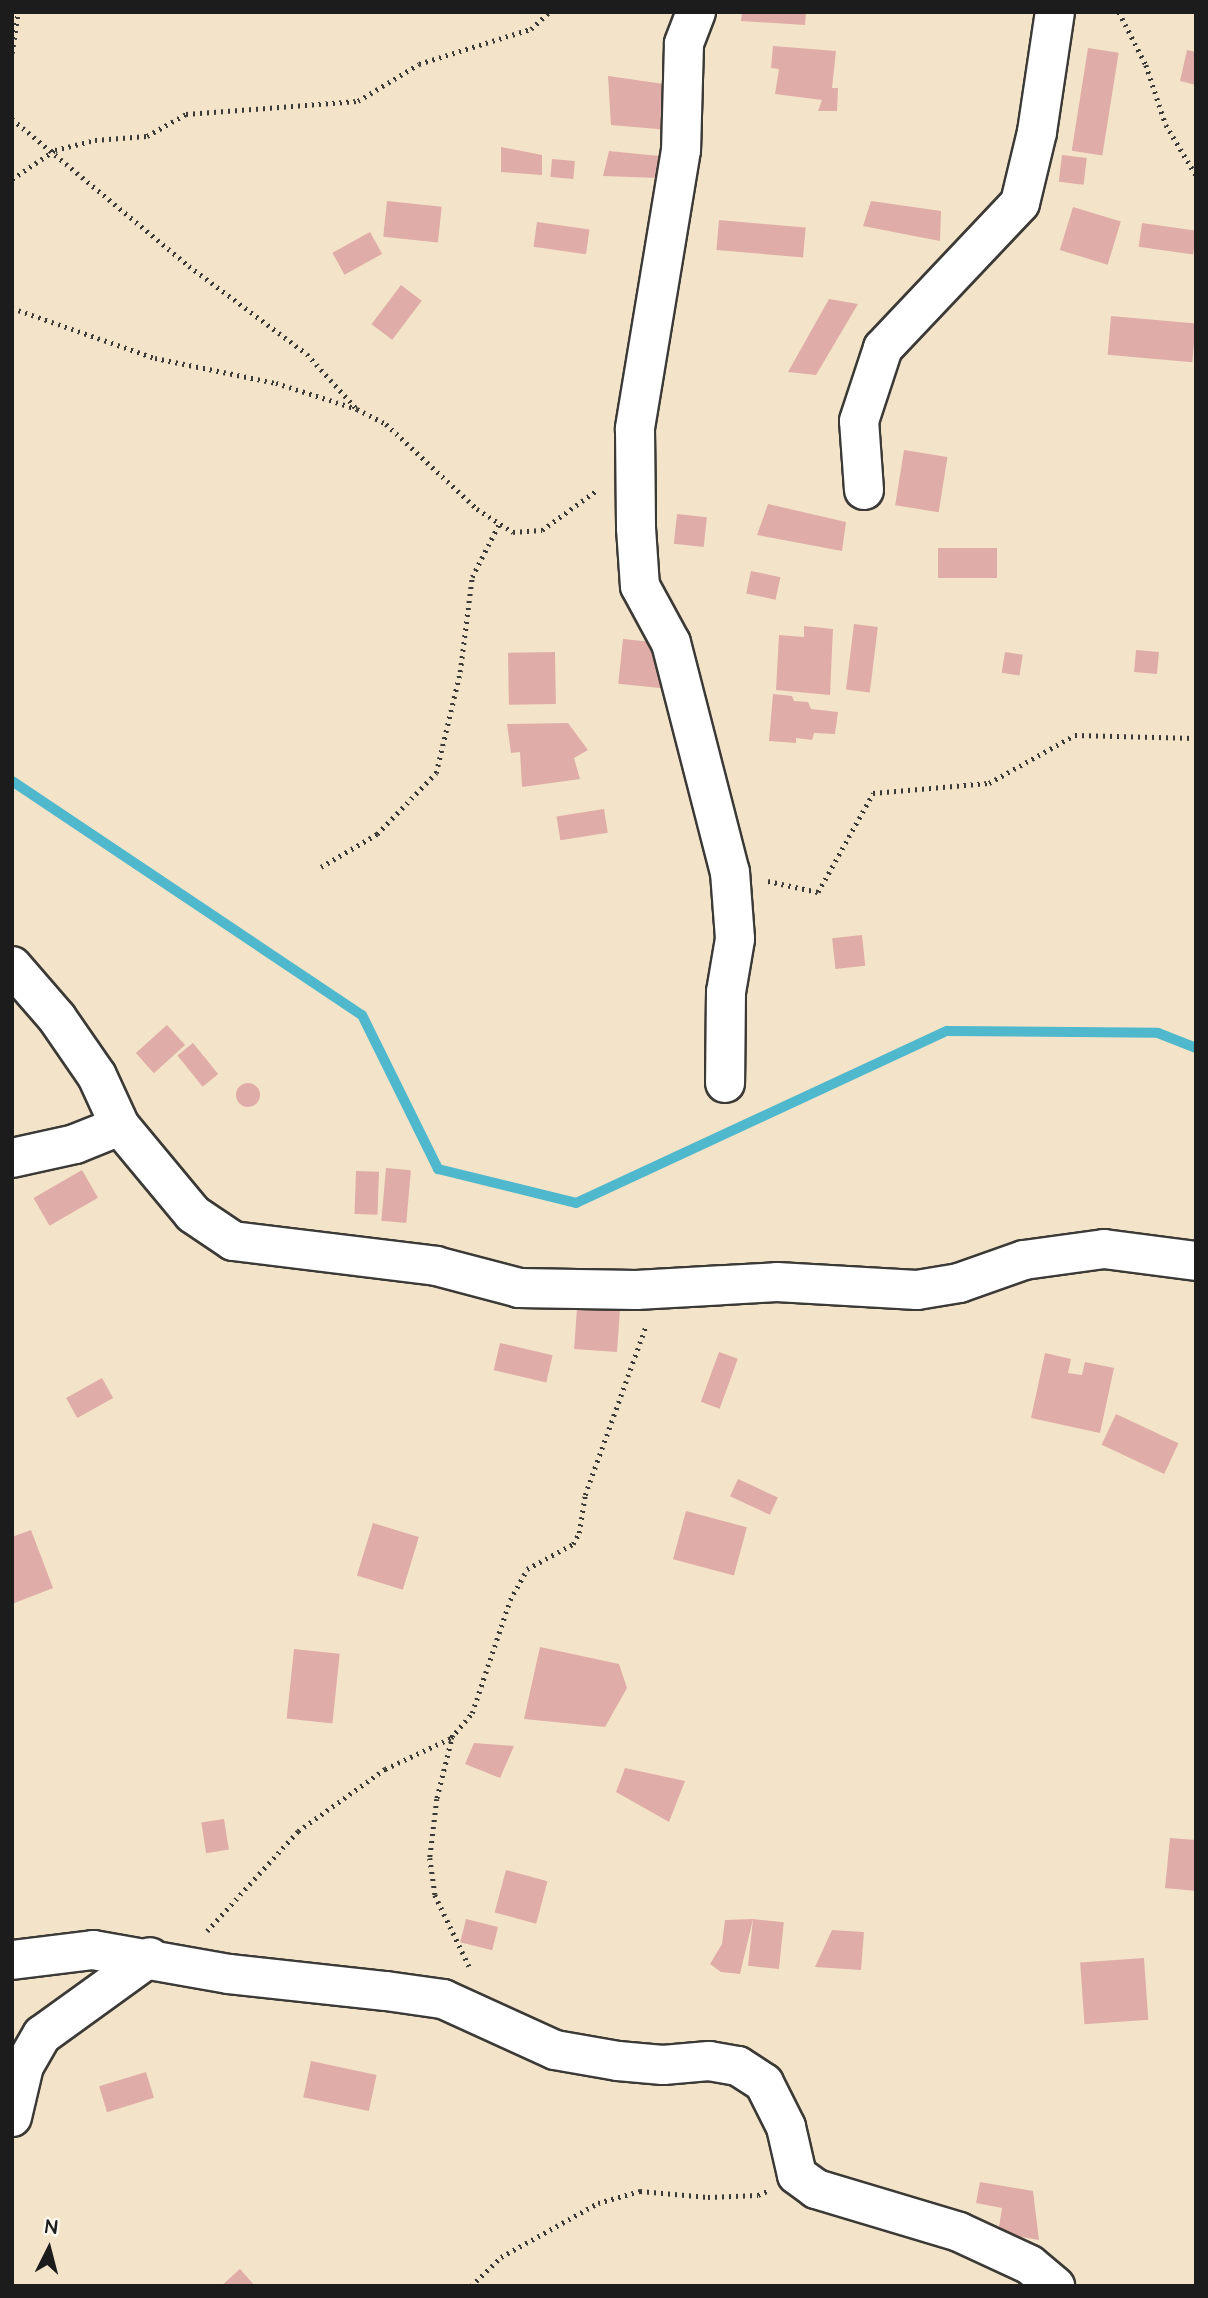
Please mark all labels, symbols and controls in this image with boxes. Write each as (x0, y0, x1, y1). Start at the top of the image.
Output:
north arrow (14, 2214, 84, 2284)
text: N (44, 2214, 59, 2242)

